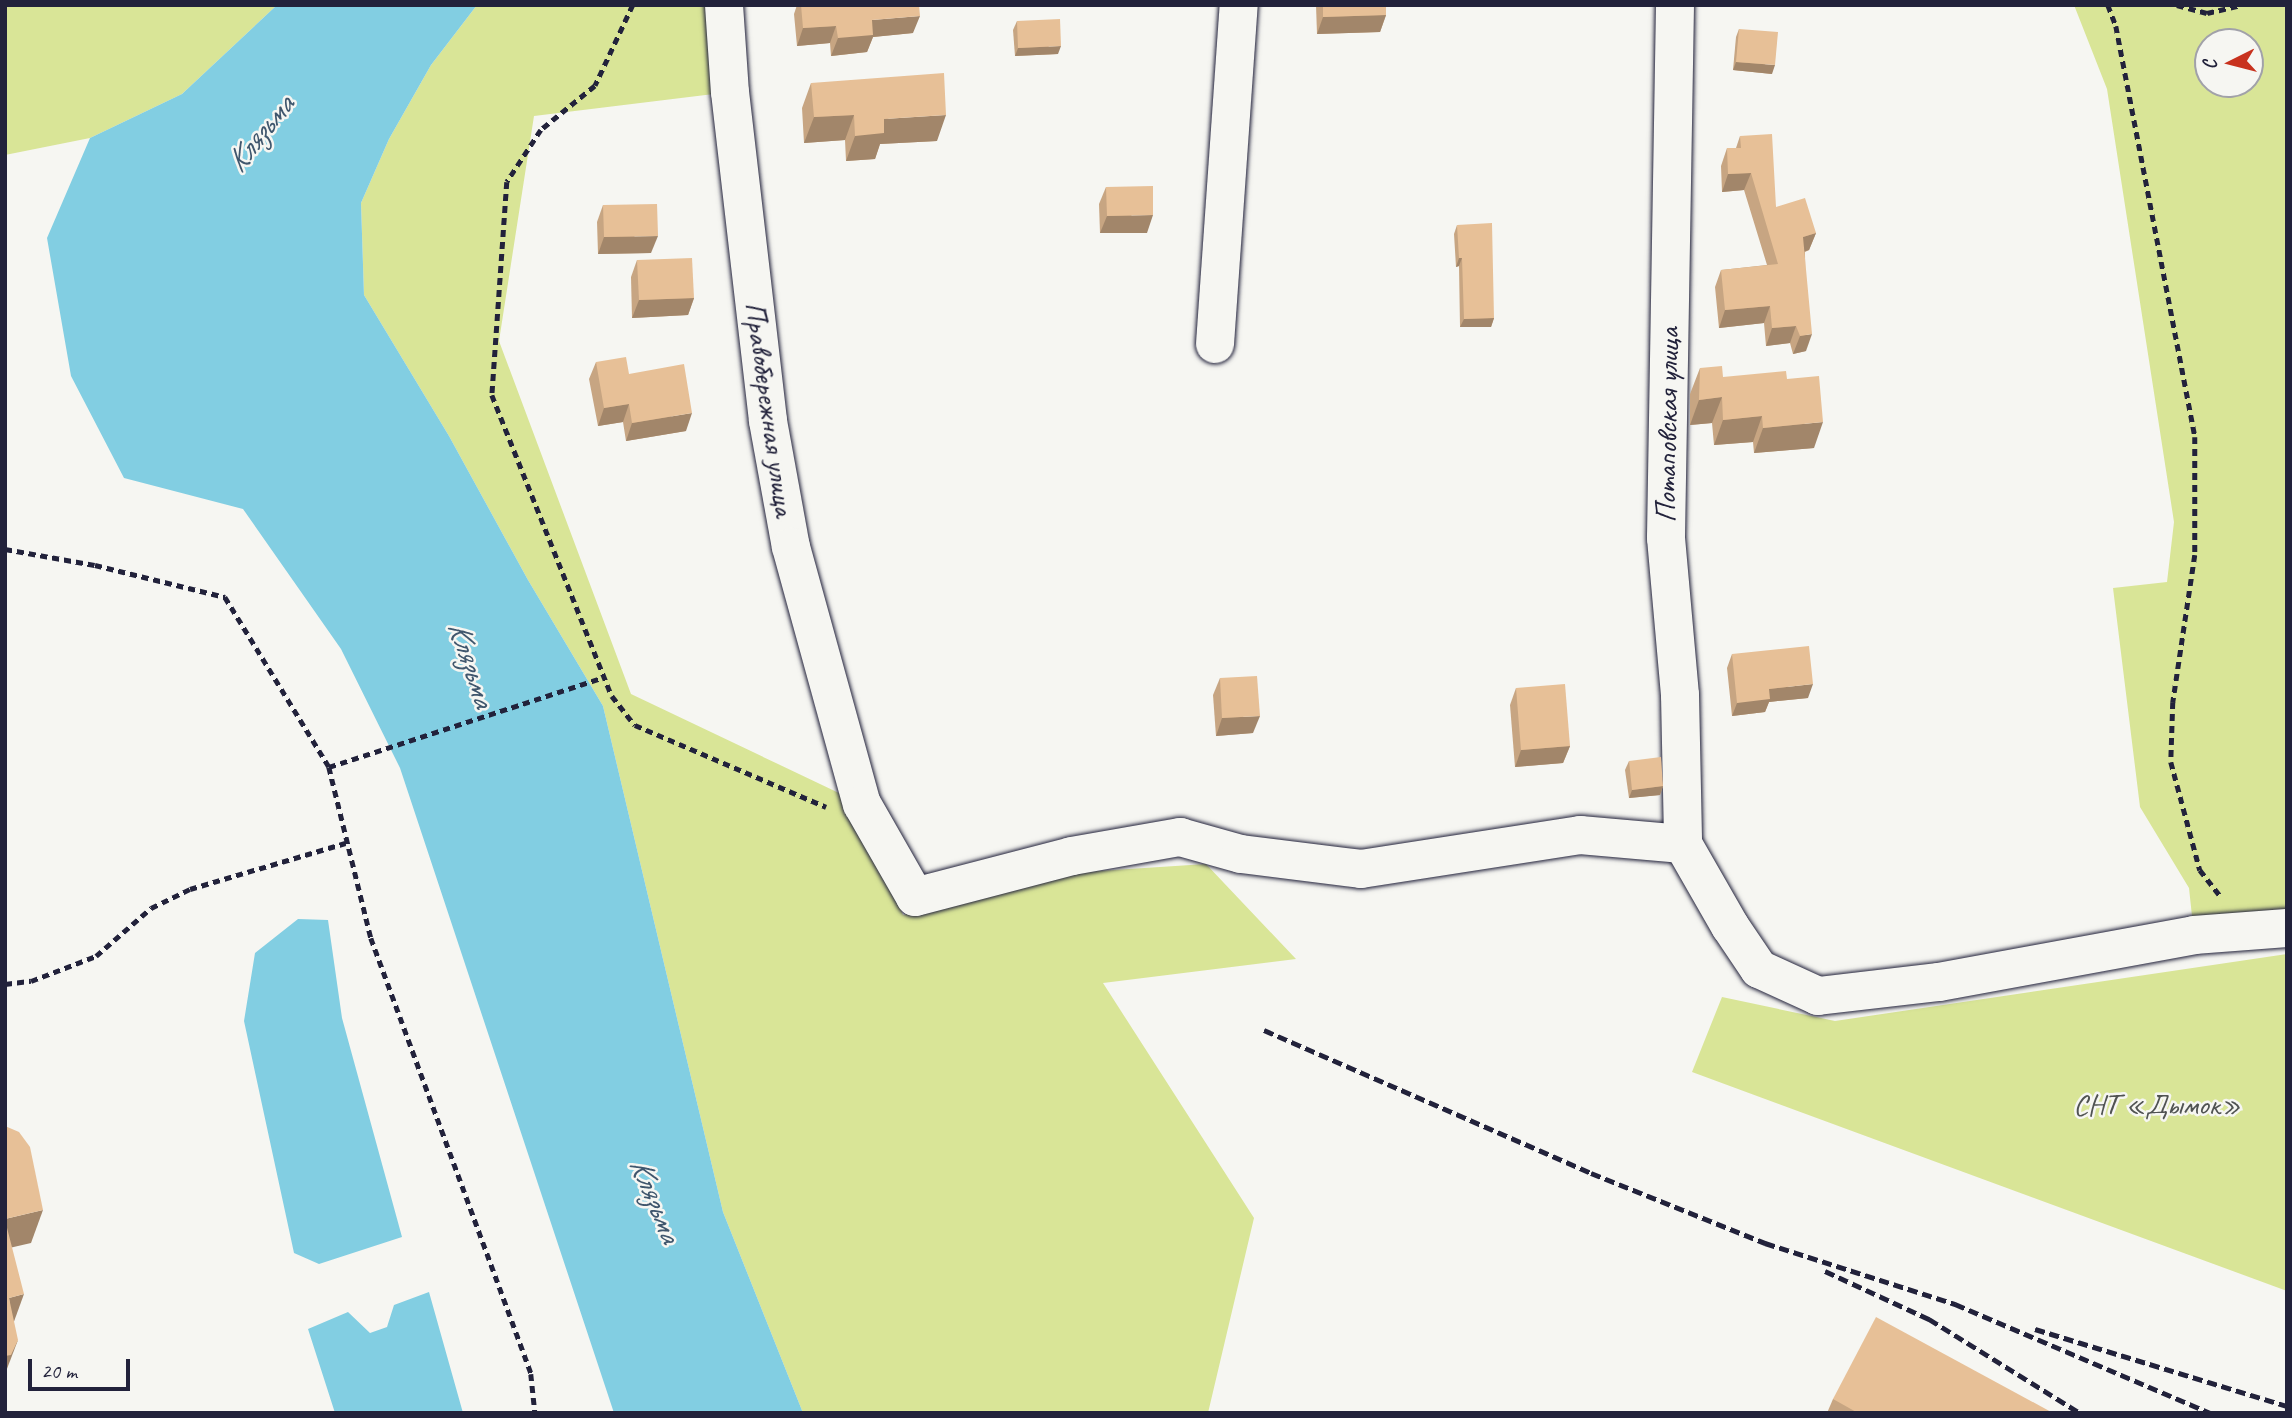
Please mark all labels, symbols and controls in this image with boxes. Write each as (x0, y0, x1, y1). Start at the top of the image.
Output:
north arrow (2194, 28, 2264, 98)
text: С (2198, 59, 2223, 71)
water label: Клязьма (218, 88, 302, 180)
street label: Правобережная улица (737, 299, 803, 519)
street label: Потаповская улица (1647, 326, 1687, 524)
water label: Клязьма (439, 616, 503, 712)
park label: СНТ «Дымок» (2073, 1086, 2241, 1122)
water label: Клязьма (621, 1152, 689, 1248)
scale bar (32, 1344, 133, 1388)
text: 20 m (41, 1358, 77, 1384)

